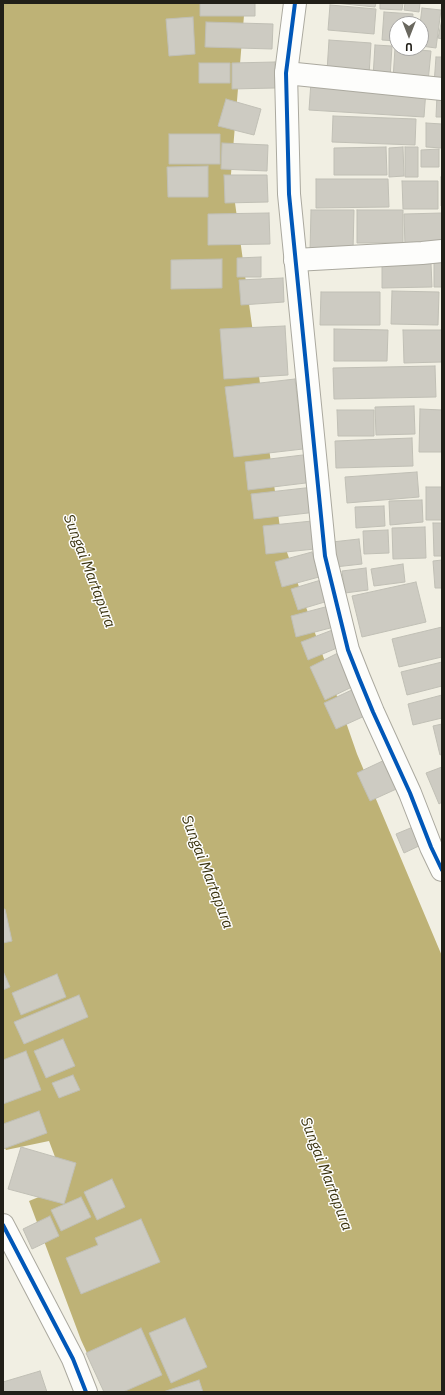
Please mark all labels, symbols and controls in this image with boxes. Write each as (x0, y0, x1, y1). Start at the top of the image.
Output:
north arrow (389, 16, 429, 56)
text: U (405, 40, 413, 54)
water label: Sungai Martapura (59, 512, 119, 630)
water label: Sungai Martapura (177, 813, 237, 931)
water label: Sungai Martapura (296, 1115, 356, 1233)

